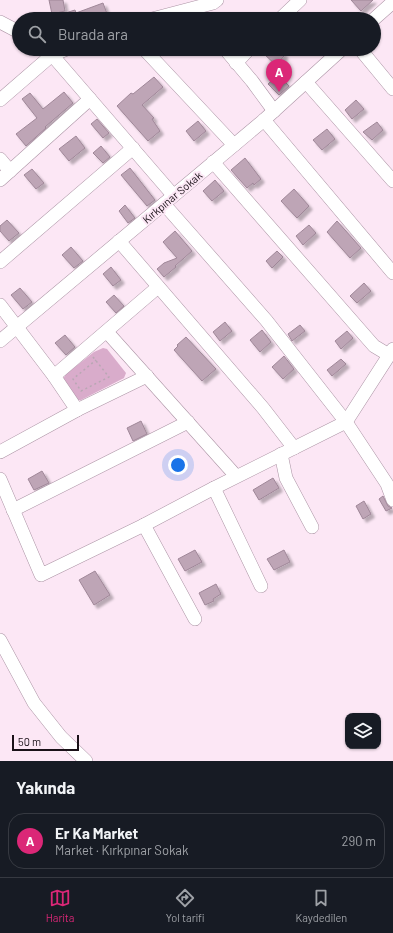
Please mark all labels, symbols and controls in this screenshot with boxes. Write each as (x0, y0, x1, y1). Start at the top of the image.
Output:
search box (12, 12, 381, 56)
icon: search (26, 23, 48, 45)
text: Burada ara (58, 25, 128, 43)
pin: A (266, 59, 292, 92)
street label: Kırkpınar Sokak (140, 168, 205, 226)
your location (168, 455, 188, 475)
map controls (345, 713, 381, 749)
button: layers (345, 713, 381, 749)
scale bar (12, 733, 79, 752)
text: 50 m (18, 735, 41, 748)
text: Yakında (16, 777, 75, 797)
text: Er Ka Market (55, 824, 138, 842)
text: A (26, 833, 34, 849)
text: 290 m (342, 833, 376, 849)
text: Market · Kırkpınar Sokak (55, 842, 189, 858)
tab: Harita (46, 887, 74, 924)
tab: Yol tarifi (166, 887, 204, 924)
tab: Kaydedilen (296, 887, 347, 924)

